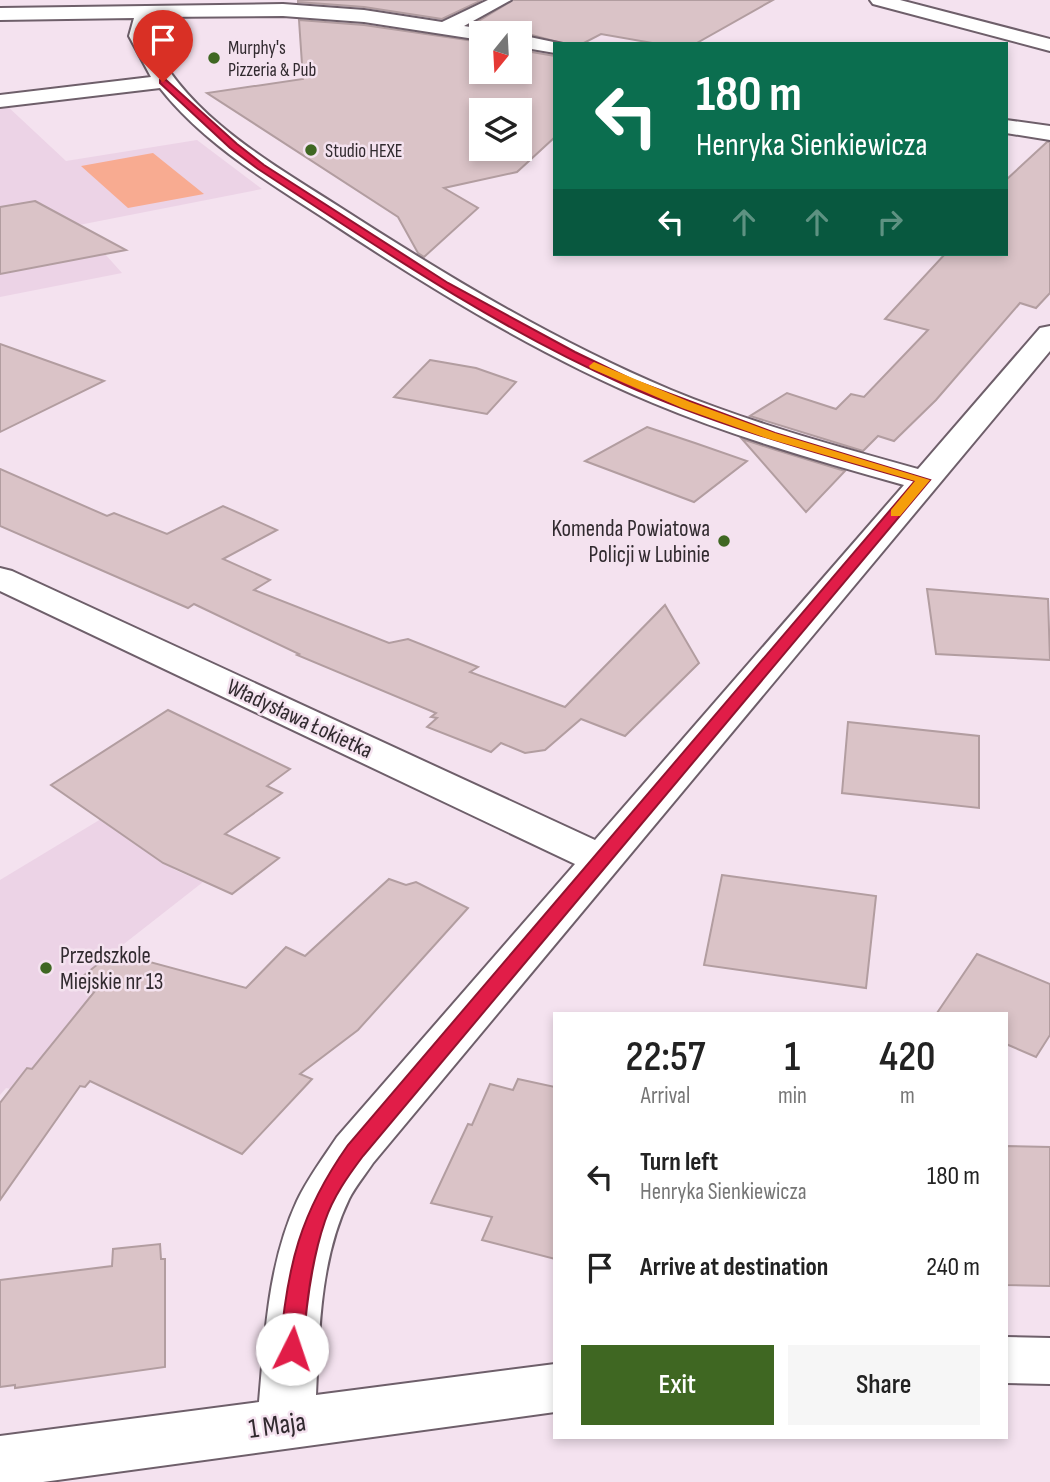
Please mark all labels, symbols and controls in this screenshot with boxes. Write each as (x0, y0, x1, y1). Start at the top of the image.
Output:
pin (133, 10, 193, 82)
icon: arrive (144, 21, 182, 59)
north arrow (469, 21, 532, 84)
map controls (469, 21, 532, 161)
place label: Murphy's Pizzeria & Pub (228, 37, 316, 82)
marker: Murphy's Pizzeria & Pub (206, 50, 222, 66)
text: 180 m (696, 66, 802, 125)
icon: left (581, 70, 672, 161)
button: layers (469, 98, 532, 161)
text: Henryka Sienkiewicza (696, 126, 928, 165)
place label: Studio HEXE (325, 140, 403, 163)
marker: Studio HEXE (303, 142, 319, 158)
icon: left (652, 203, 690, 241)
icon: ahead (725, 203, 763, 241)
icon: ahead (798, 203, 836, 241)
icon: right (871, 203, 909, 241)
place label: Komenda Powiatowa Policji w Lubinie (552, 515, 710, 569)
marker: Komenda Powiatowa Policji w Lubinie (716, 533, 732, 549)
street label: Władysława Łokietka (222, 673, 377, 765)
place label: Przedszkole Miejskie nr 13 (60, 942, 163, 996)
marker: Przedszkole Miejskie nr 13 (38, 960, 54, 976)
text: 22:57 (625, 1032, 705, 1083)
text: 1 (784, 1032, 800, 1083)
text: 420 (879, 1032, 936, 1083)
text: Arrival (641, 1082, 690, 1110)
text: min (778, 1082, 807, 1110)
text: m (900, 1082, 915, 1110)
text: Turn left (640, 1147, 718, 1178)
icon: left (581, 1158, 619, 1196)
text: 180 m (927, 1161, 980, 1192)
text: Henryka Sienkiewicza (640, 1178, 807, 1206)
icon: arrive (581, 1249, 619, 1287)
text: Arrive at destination (640, 1252, 828, 1283)
text: 240 m (926, 1252, 980, 1283)
position arrow (255, 1312, 329, 1386)
button: Exit (581, 1345, 774, 1425)
button: Share (788, 1345, 980, 1425)
street label: 1 Maja (246, 1405, 308, 1446)

